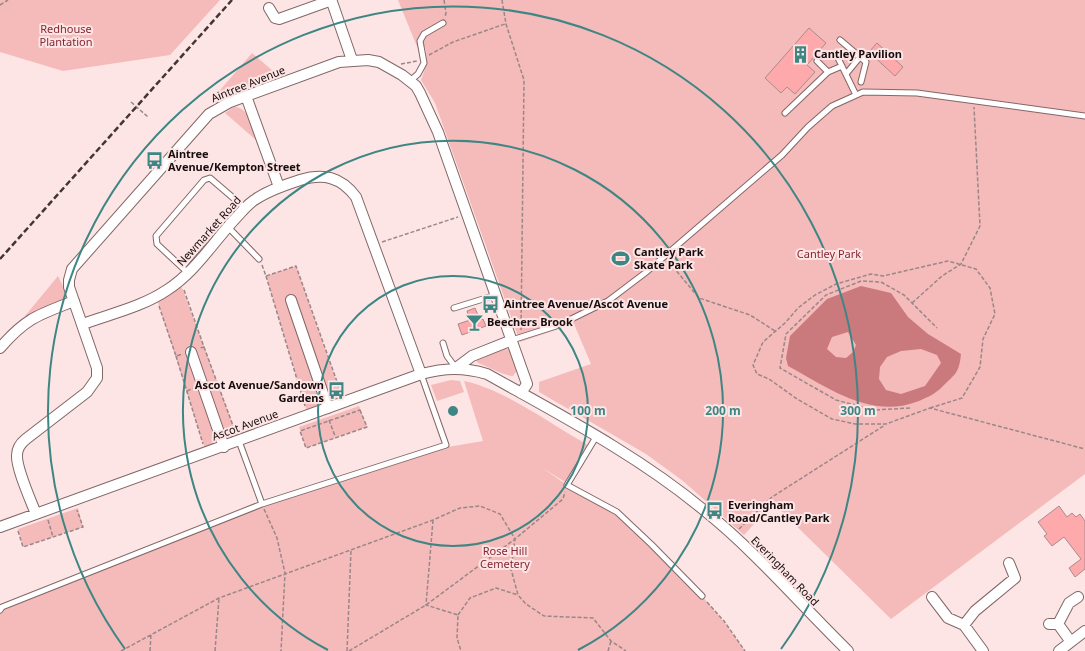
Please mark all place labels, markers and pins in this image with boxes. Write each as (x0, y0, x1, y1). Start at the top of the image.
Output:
building icon: Cantley Pavilion (791, 44, 811, 64)
place label: Cantley Pavilion (814, 46, 902, 61)
place label: Aintree Avenue/Kempton Street (168, 146, 301, 174)
bus stop icon: Aintree Avenue/Kempton Street (145, 150, 165, 170)
place label: Cantley Park Skate Park (634, 244, 704, 272)
sports icon: Cantley Park Skate Park (611, 248, 631, 268)
bus stop icon: Aintree Avenue/Ascot Avenue (481, 294, 501, 314)
place label: Aintree Avenue/Ascot Avenue (504, 296, 668, 311)
bar icon: Beechers Brook (464, 312, 484, 332)
place label: Beechers Brook (487, 314, 573, 329)
place label: Ascot Avenue/Sandown Gardens (195, 377, 324, 405)
bus stop icon: Ascot Avenue/Sandown Gardens (327, 381, 347, 401)
centre of rings (446, 404, 460, 418)
place label: Everingham Road/Cantley Park (728, 497, 830, 525)
bus stop icon: Everingham Road/Cantley Park (705, 501, 725, 521)

